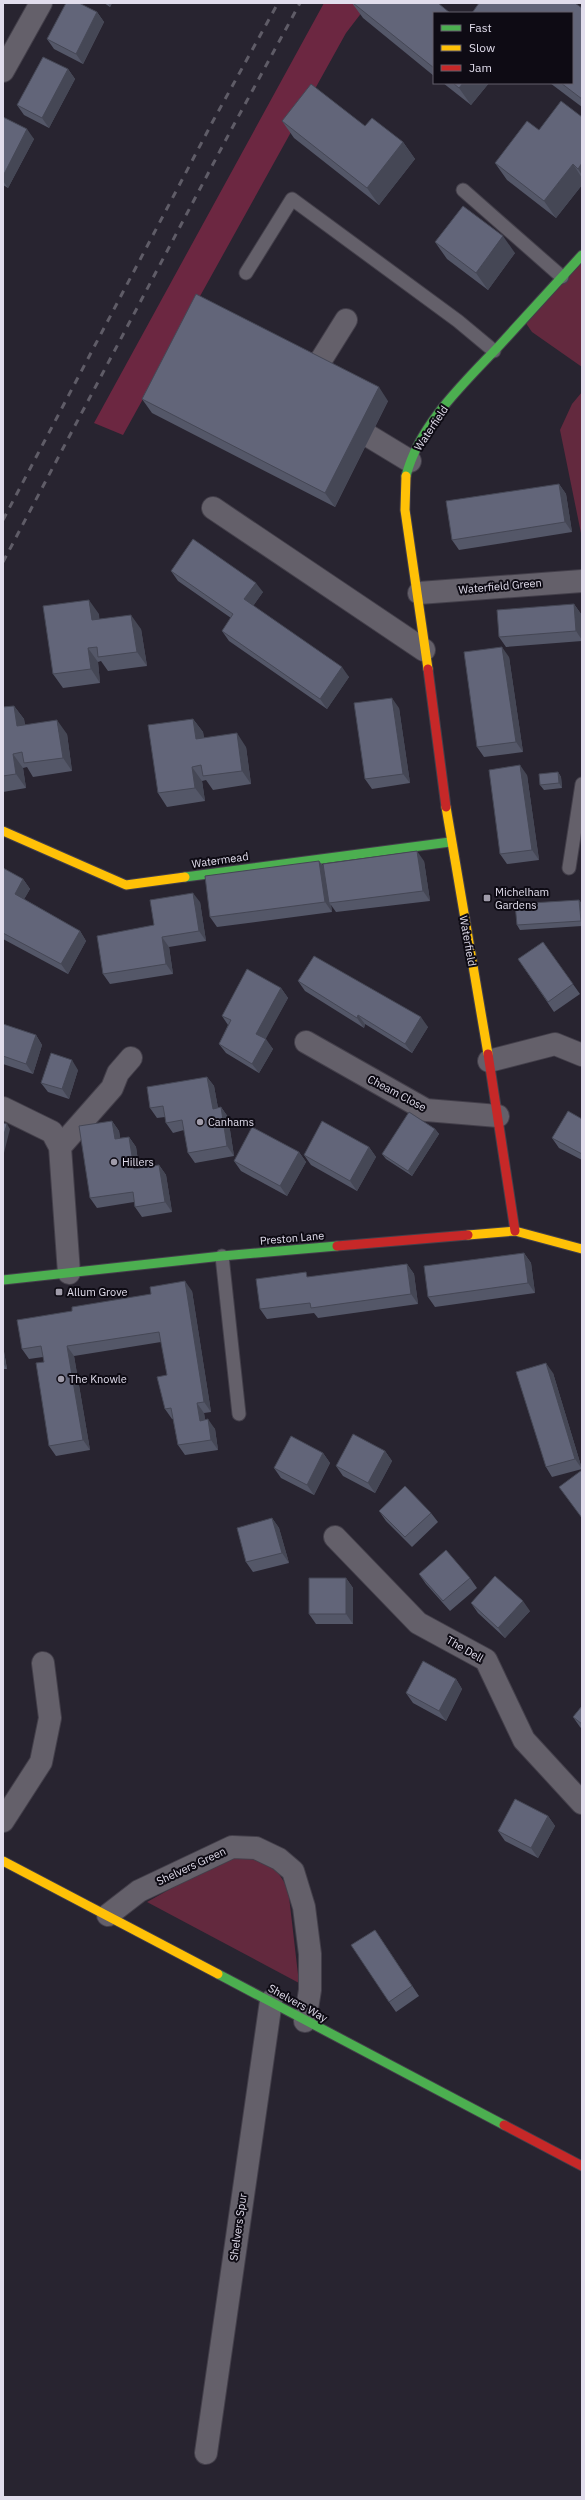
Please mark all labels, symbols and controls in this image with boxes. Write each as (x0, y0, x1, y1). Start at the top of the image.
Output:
legend (433, 12, 573, 84)
text: Fast (469, 20, 492, 35)
text: Slow (469, 40, 495, 55)
text: Jam (469, 60, 492, 75)
street label: Waterfield (411, 403, 451, 453)
street label: Waterfield Green (458, 575, 542, 597)
street label: Watermead (191, 849, 249, 871)
place label: Michelham Gardens (495, 885, 549, 912)
marker: Michelham Gardens (482, 893, 492, 903)
street label: Waterfield (457, 915, 479, 967)
street label: Cheam Close (365, 1072, 429, 1114)
place label: Canhams (208, 1115, 254, 1129)
marker: Canhams (195, 1117, 205, 1127)
place label: Hillers (122, 1155, 154, 1169)
marker: Hillers (109, 1157, 119, 1167)
street label: Preston Lane (259, 1228, 325, 1248)
place label: Allum Grove (67, 1285, 128, 1299)
marker: Allum Grove (54, 1287, 64, 1297)
place label: The Knowle (69, 1372, 127, 1386)
marker: The Knowle (56, 1374, 66, 1384)
street label: The Dell (444, 1633, 486, 1665)
street label: Shelvers Green (154, 1844, 228, 1888)
street label: Shelvers Way (266, 1981, 331, 2025)
street label: Shelvers Spur (226, 2192, 250, 2262)

